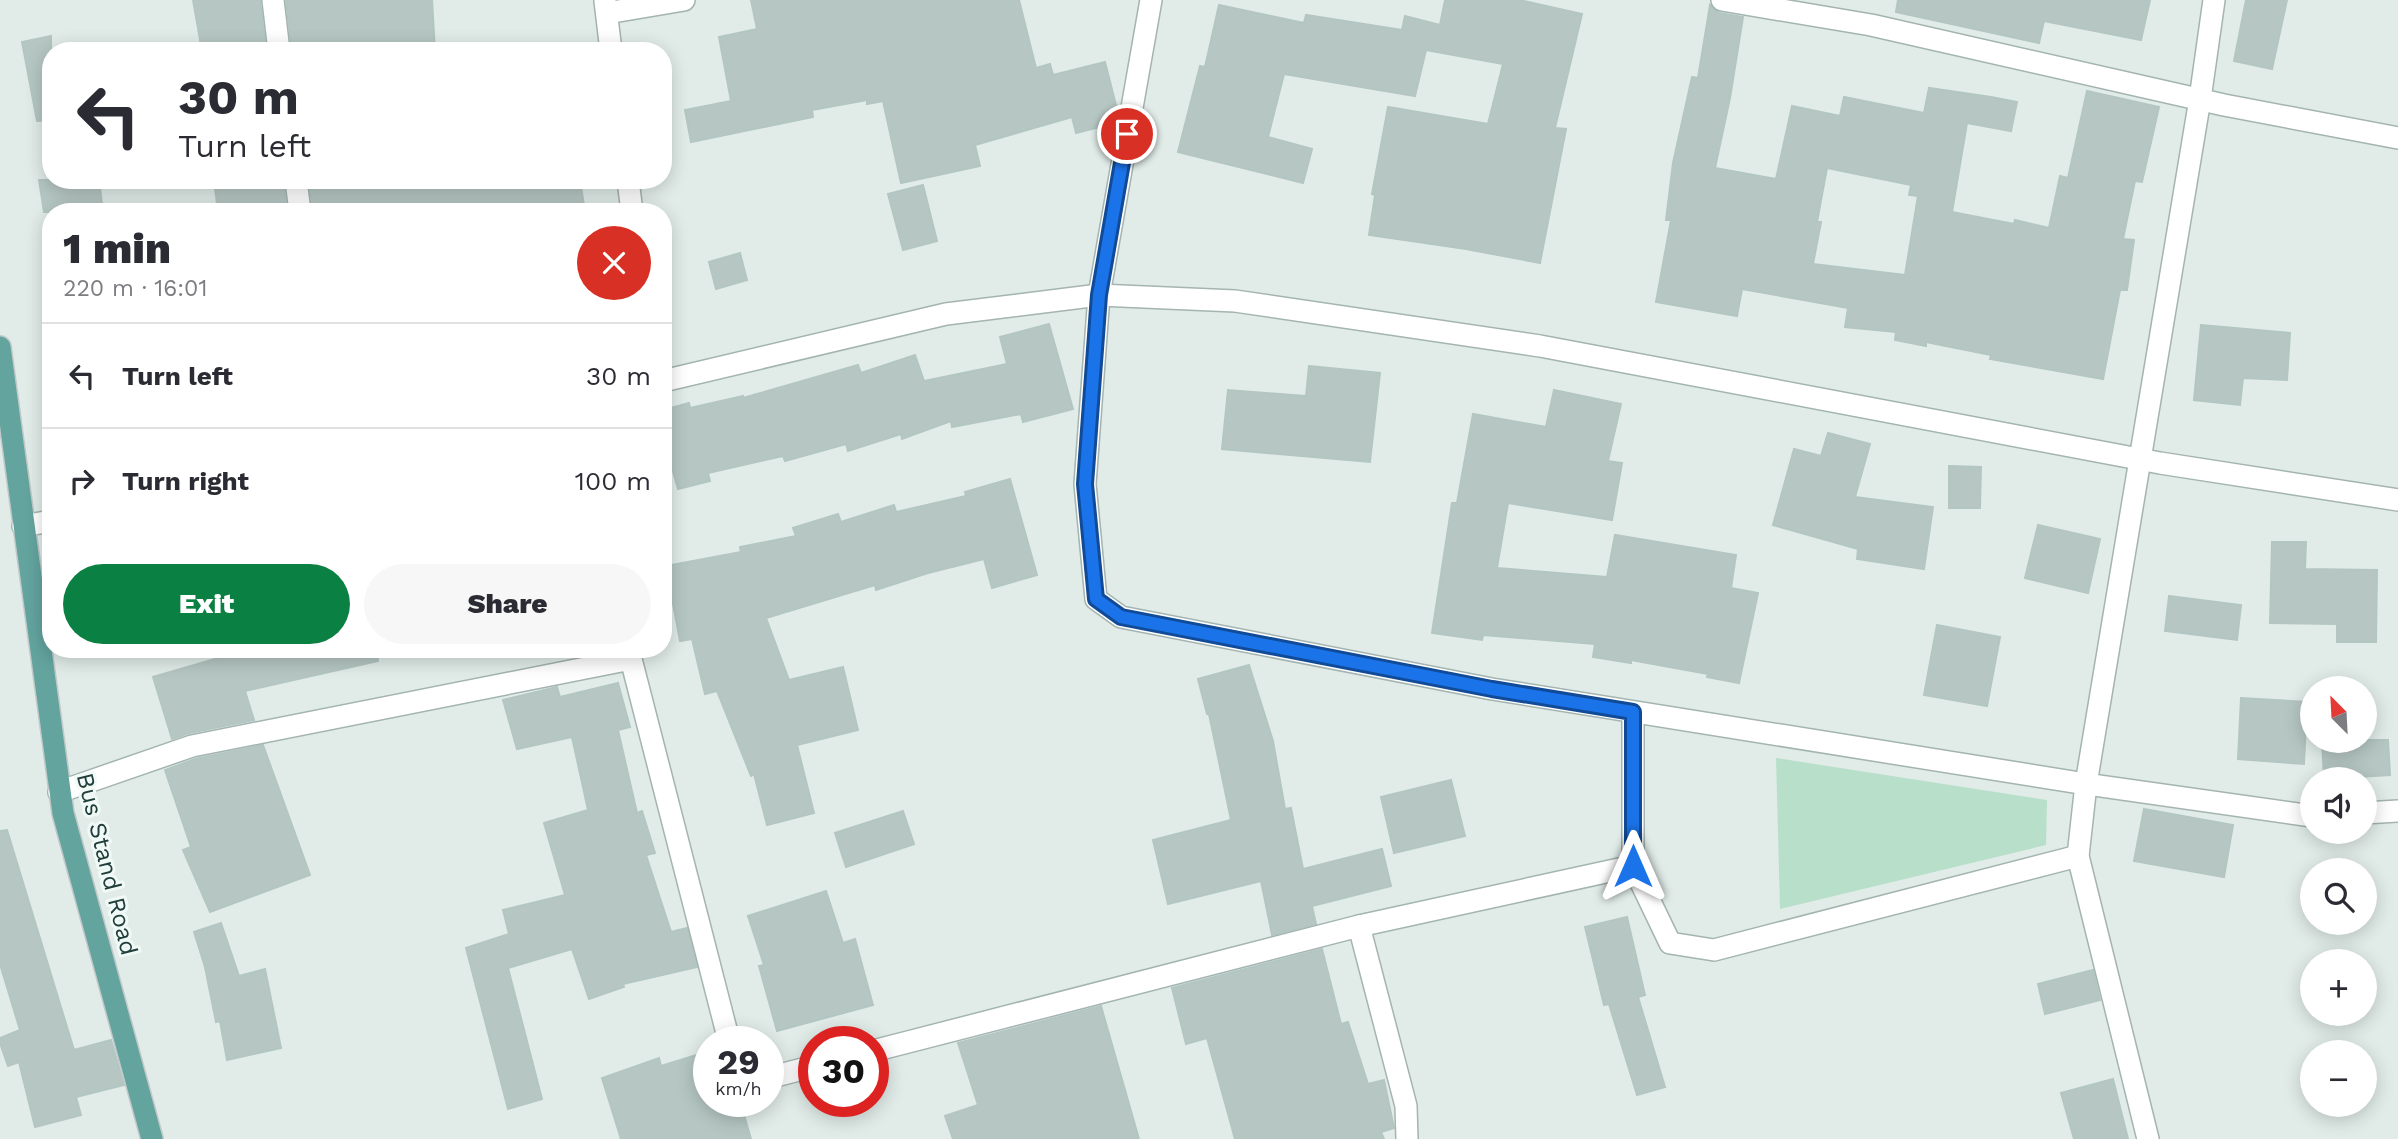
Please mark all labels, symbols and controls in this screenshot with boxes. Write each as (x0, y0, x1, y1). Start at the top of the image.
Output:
text: 30 m (178, 68, 299, 126)
icon: left (63, 70, 154, 161)
pin (1097, 104, 1157, 164)
icon: arrive (1108, 115, 1146, 153)
text: Turn left (178, 127, 311, 165)
text: 1 min (63, 224, 171, 273)
button: close (577, 226, 651, 300)
text: 220 m · 16:01 (63, 275, 207, 302)
icon: left (63, 357, 101, 395)
text: Turn left (122, 361, 233, 391)
text: 30 m (586, 361, 651, 391)
icon: right (63, 462, 101, 500)
text: Turn right (122, 466, 249, 496)
text: 100 m (575, 466, 651, 496)
button: Exit (63, 564, 350, 644)
button: Share (364, 564, 651, 644)
north arrow (2300, 676, 2376, 752)
map controls (2300, 676, 2377, 1117)
button: sound (2300, 767, 2377, 844)
street label: Bus Stand Road (71, 770, 143, 958)
position arrow (1596, 829, 1670, 903)
button: search (2300, 858, 2377, 935)
button: + (2300, 949, 2377, 1026)
speed limit sign: 30 (798, 1026, 889, 1117)
button: − (2300, 1040, 2377, 1117)
text: 29 (717, 1041, 760, 1083)
text: km/h (715, 1078, 762, 1099)

